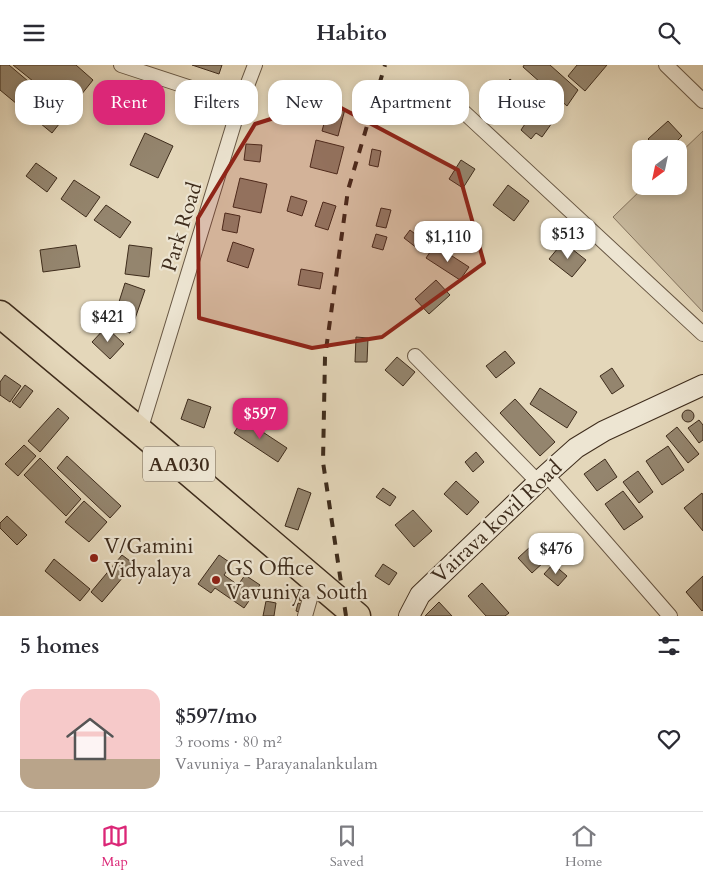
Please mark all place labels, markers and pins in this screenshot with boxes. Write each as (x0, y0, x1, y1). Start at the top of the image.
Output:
pin: $513 (538, 217, 598, 260)
pin: $1,110 (407, 221, 489, 263)
pin: $421 (78, 301, 138, 343)
pin: $597 (230, 397, 290, 440)
place label: V/Gamini Vidyalaya (104, 532, 194, 585)
pin: $476 (526, 533, 586, 575)
marker: V/Gamini Vidyalaya (88, 552, 100, 564)
place label: GS Office Vavuniya South (226, 554, 368, 607)
marker: GS Office Vavuniya South (210, 574, 222, 586)

